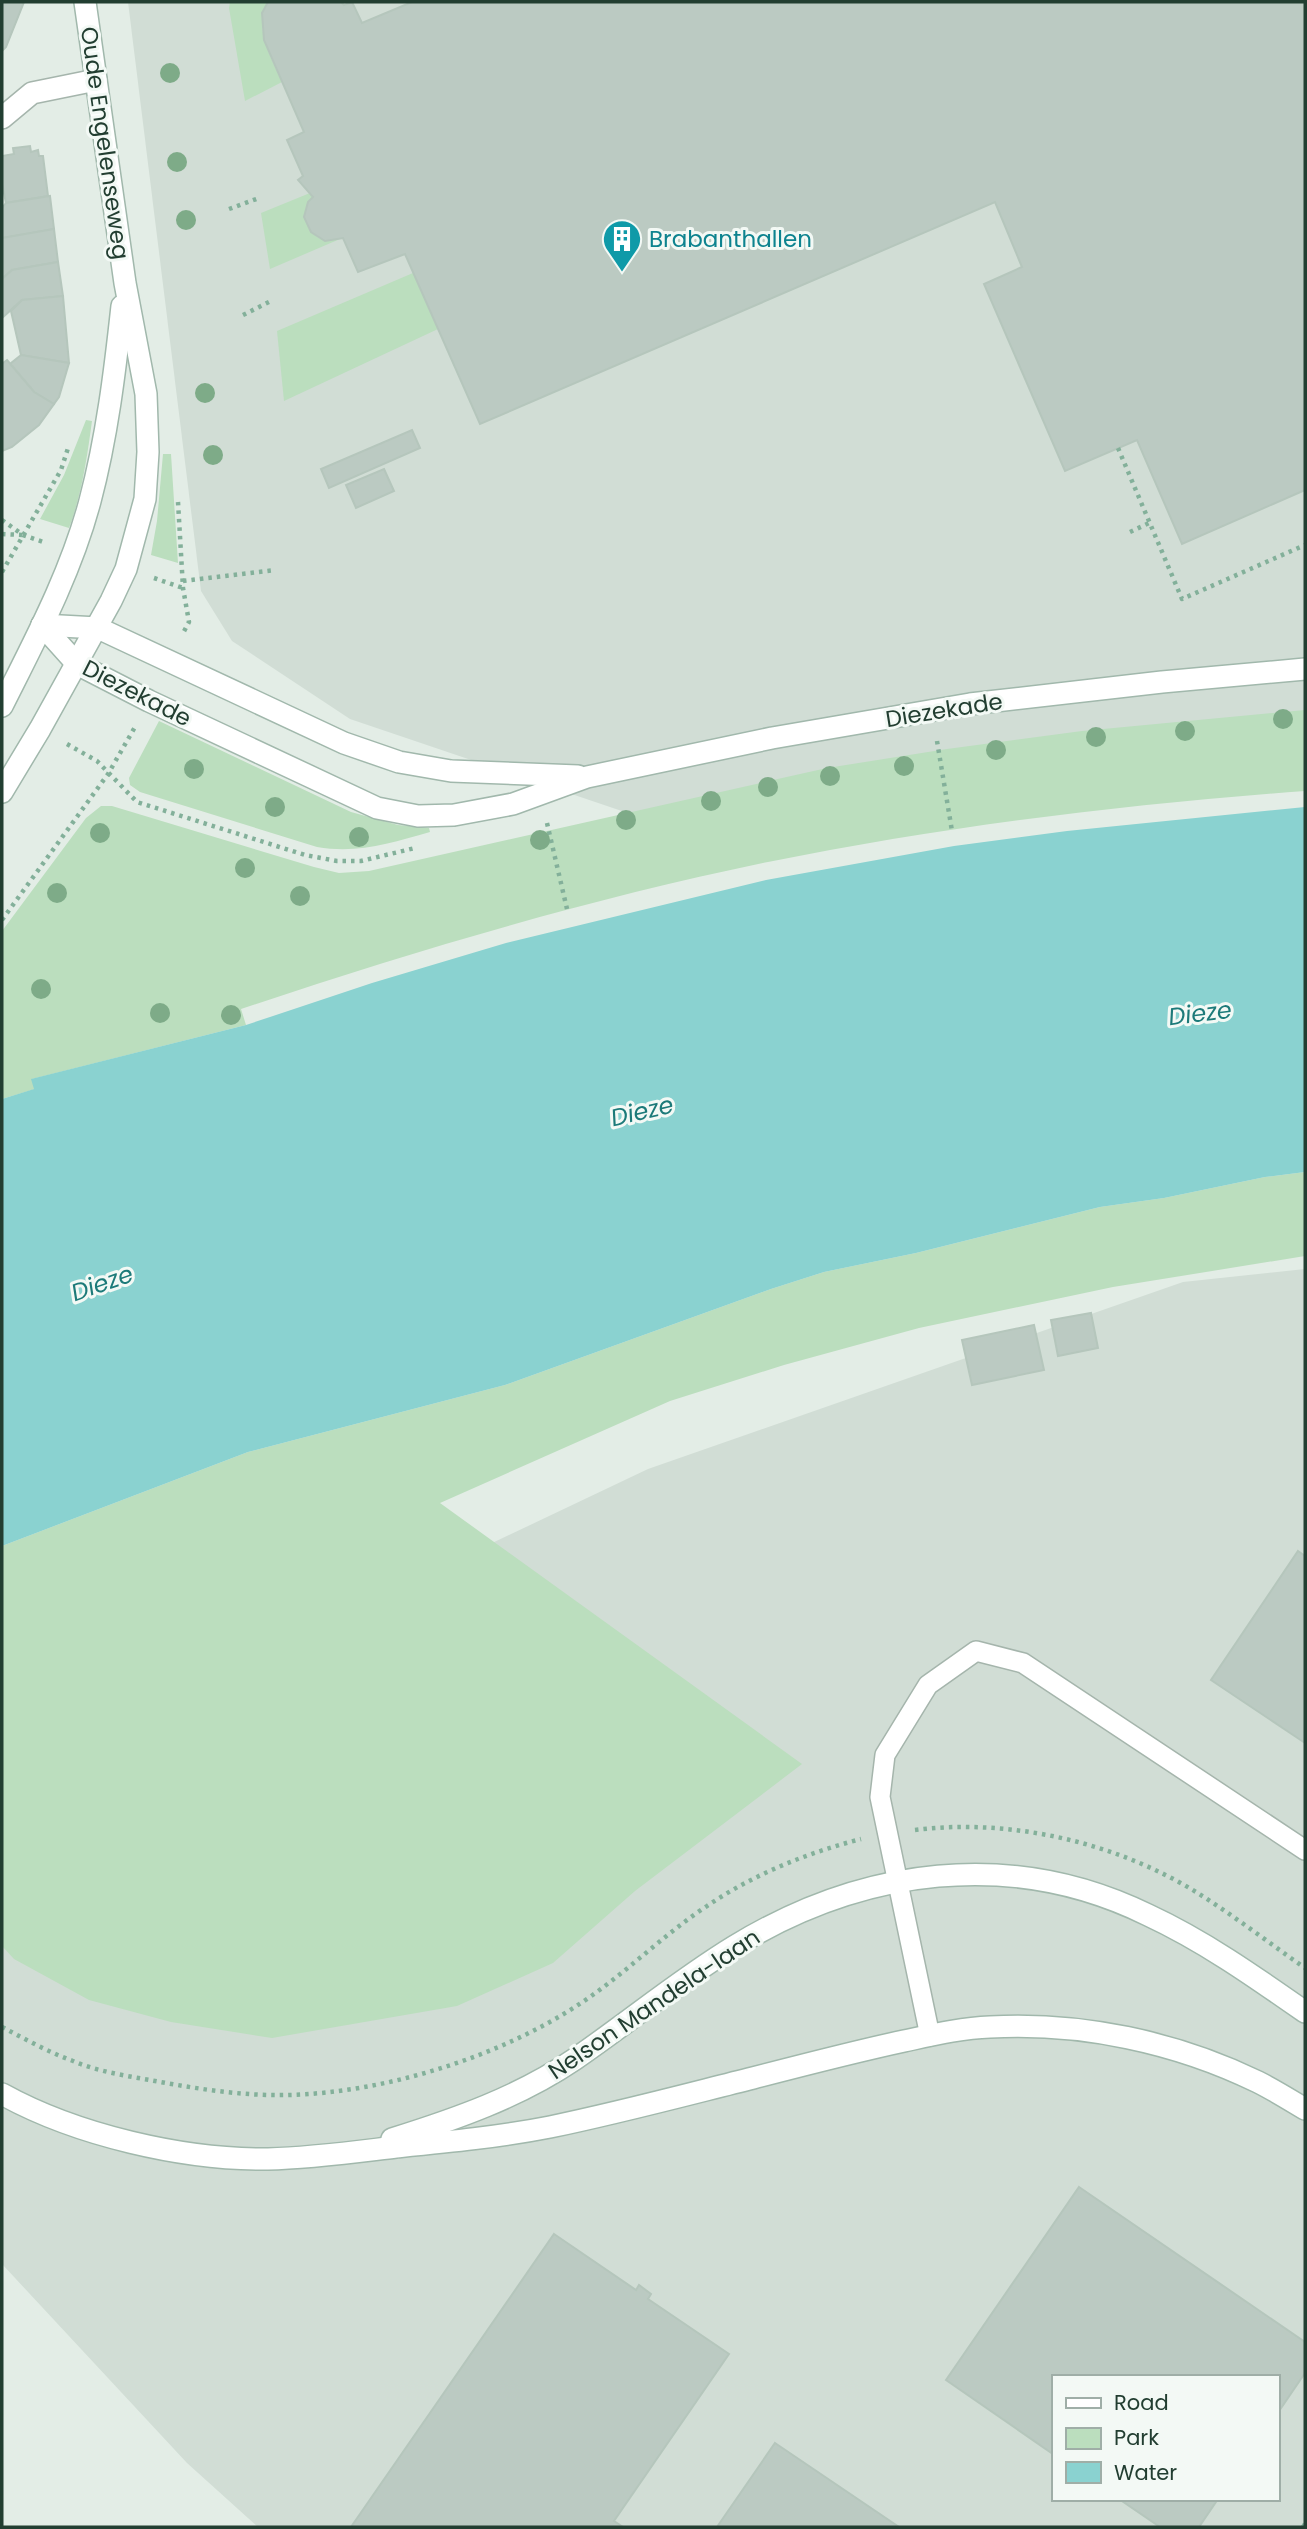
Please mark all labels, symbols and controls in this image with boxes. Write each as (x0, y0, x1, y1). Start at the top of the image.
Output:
street label: Oude Engelenseweg (73, 25, 137, 261)
building icon: Brabanthallen (601, 218, 643, 273)
place label: Brabanthallen (649, 223, 812, 255)
street label: Diezekade (77, 652, 197, 734)
street label: Diezekade (883, 685, 1005, 735)
water label: Dieze (1166, 993, 1234, 1033)
water label: Dieze (607, 1088, 677, 1134)
water label: Dieze (67, 1257, 138, 1309)
street label: Nelson Mandela-laan (542, 1921, 766, 2087)
legend (1052, 2375, 1279, 2501)
text: Road (1114, 2388, 1169, 2417)
text: Park (1114, 2423, 1159, 2452)
text: Water (1114, 2458, 1177, 2487)

